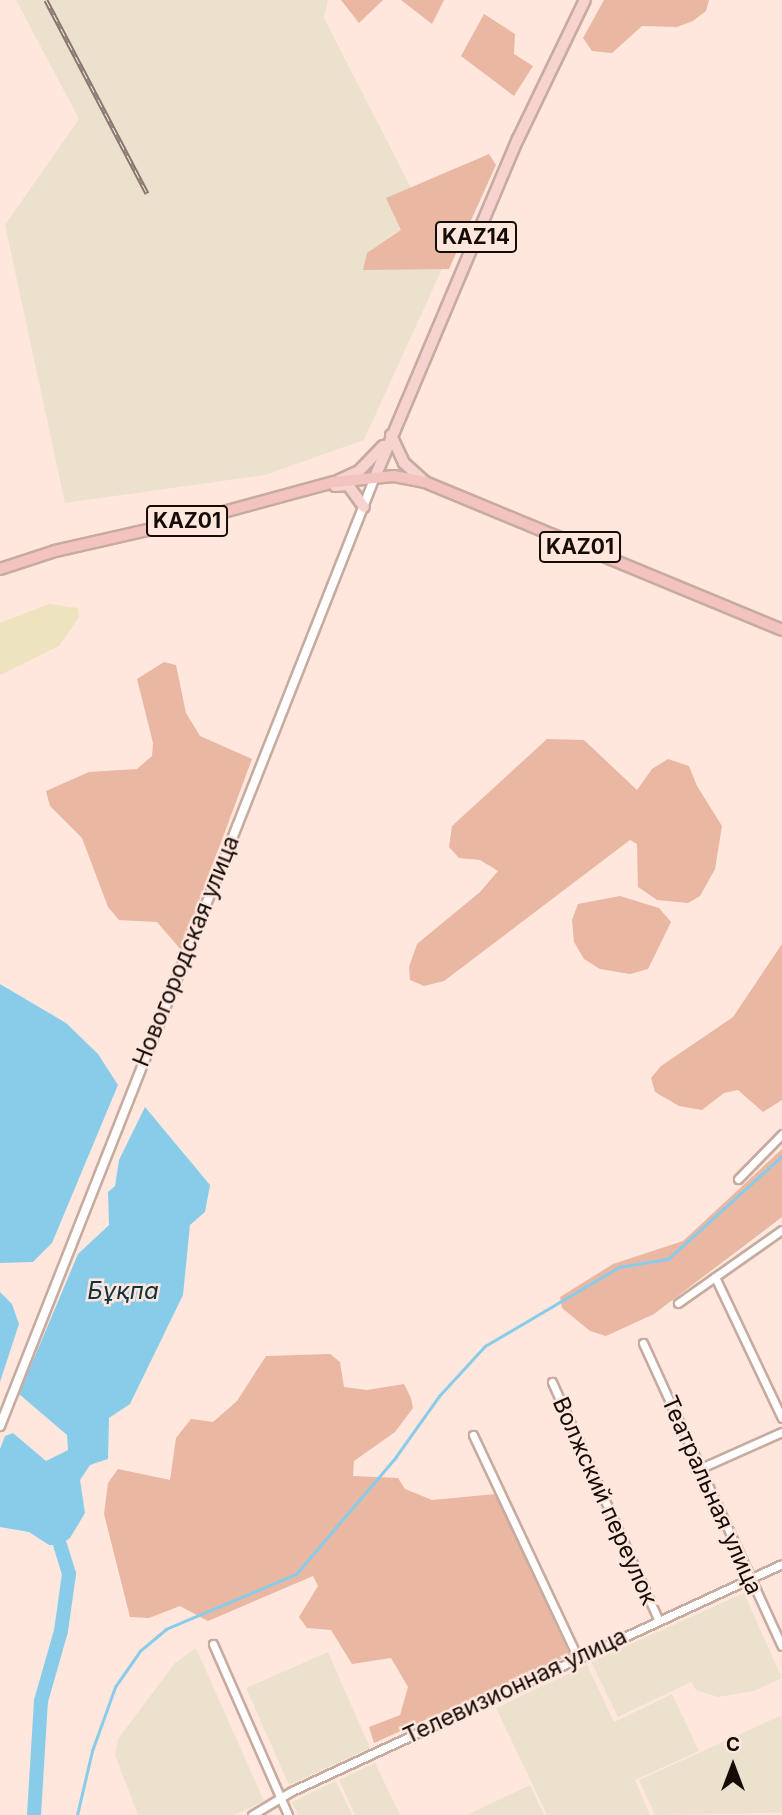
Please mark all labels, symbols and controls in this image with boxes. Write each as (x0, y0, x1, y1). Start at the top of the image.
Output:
road number: KAZ14 (434, 219, 518, 254)
road number: KAZ01 (145, 504, 229, 538)
road number: KАZ01 (538, 530, 622, 564)
street label: Новогородская улица (127, 832, 245, 1070)
water label: Бұқпа (87, 1277, 159, 1305)
street label: Театральная улица (656, 1391, 768, 1599)
street label: Волжский переулок (547, 1393, 663, 1609)
street label: Телевизионная улица (399, 1622, 631, 1750)
north arrow (698, 1731, 768, 1801)
text: С (726, 1733, 740, 1756)

